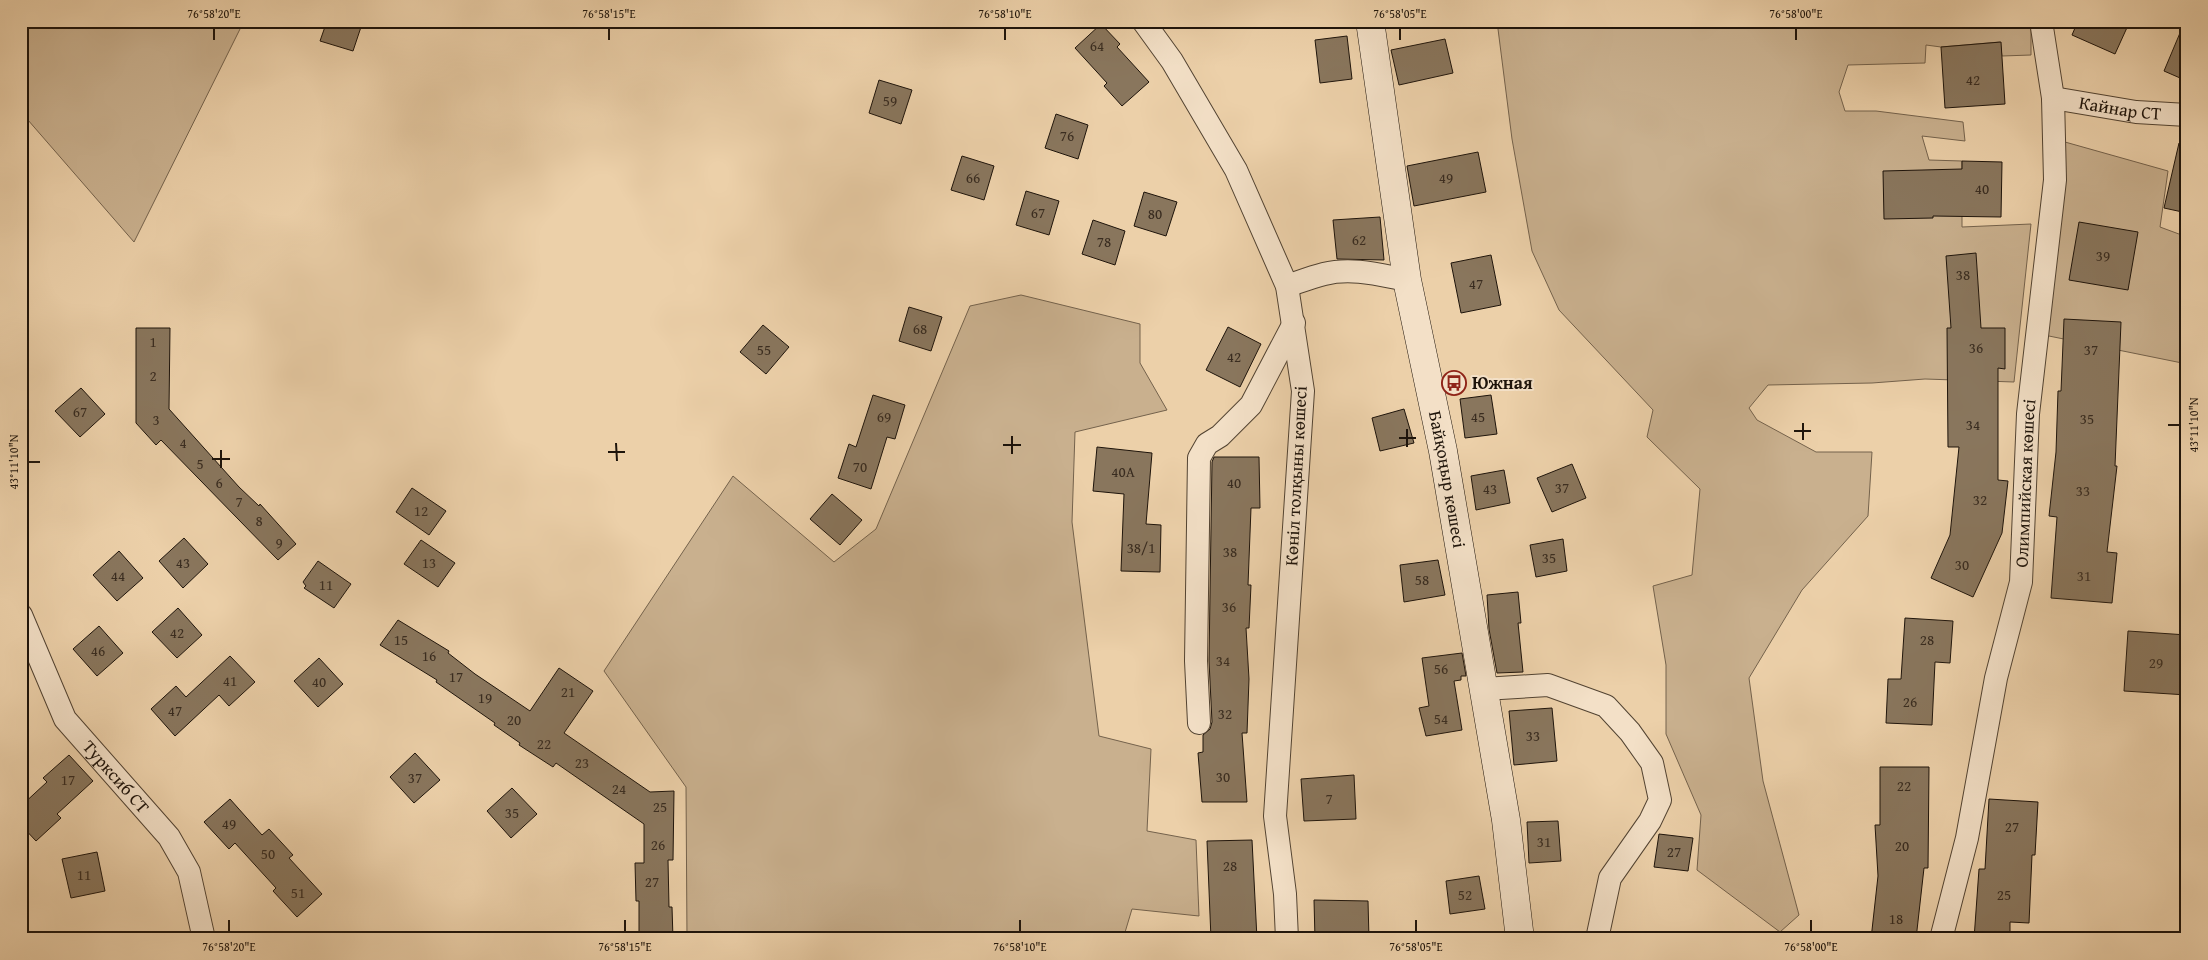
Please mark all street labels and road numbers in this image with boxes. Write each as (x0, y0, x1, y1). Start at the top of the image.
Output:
street label: Кайнар СТ (2077, 89, 2162, 126)
street label: Көніл толқыны көшесі (1277, 385, 1314, 567)
street label: Олимпийская көшесі (2008, 397, 2043, 568)
street label: Байқоңыр көшесі (1422, 408, 1473, 550)
street label: Турксиб СТ (76, 734, 156, 819)

